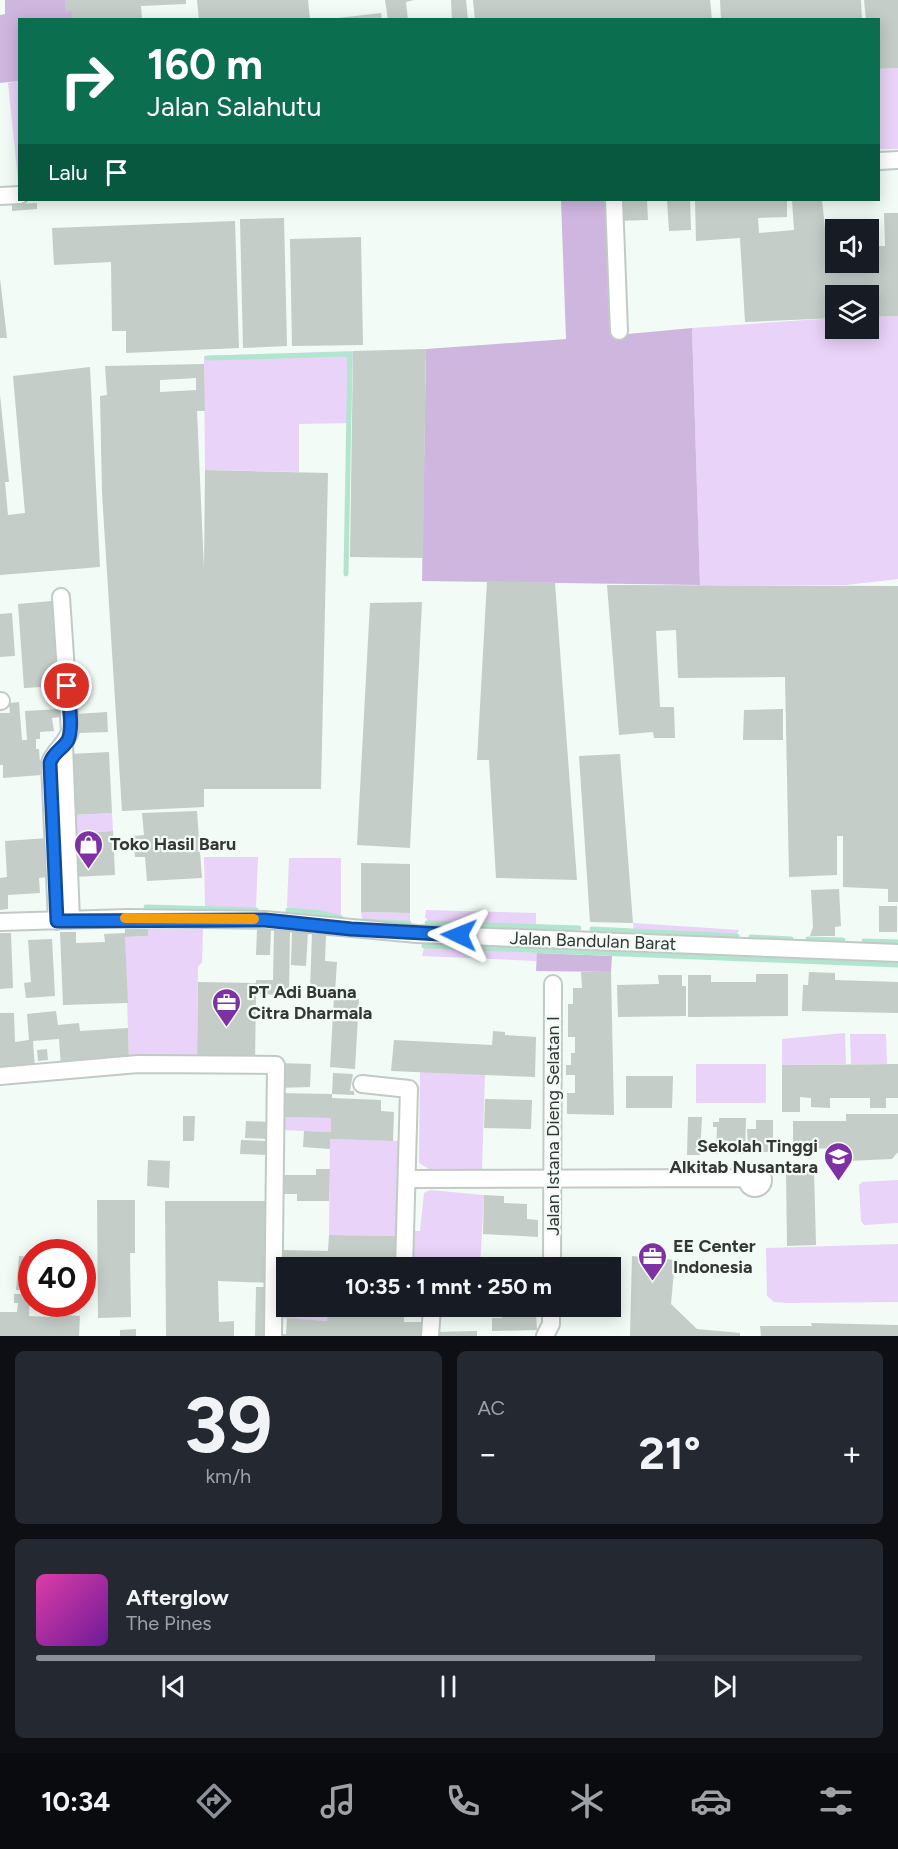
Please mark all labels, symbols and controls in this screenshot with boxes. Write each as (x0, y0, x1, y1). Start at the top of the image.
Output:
text: 160 m (147, 39, 263, 90)
icon: right (48, 42, 126, 120)
text: Jalan Salahutu (147, 90, 322, 123)
icon: arrive (100, 156, 133, 189)
text: Lalu (48, 159, 88, 186)
map controls (825, 219, 879, 339)
button: sound (825, 219, 879, 273)
button: layers (825, 285, 879, 339)
pin (41, 660, 92, 711)
icon: arrive (50, 669, 83, 702)
shop icon: Toko Hasil Baru (73, 828, 105, 870)
place label: Toko Hasil Baru (110, 833, 236, 855)
position arrow (427, 903, 491, 967)
street label: Jalan Bandulan Barat (509, 927, 677, 955)
place label: PT Adi Buana Citra Dharmala (248, 981, 372, 1024)
office icon: PT Adi Buana Citra Dharmala (211, 986, 243, 1028)
street label: Jalan Istana Dieng Selatan I (542, 1016, 564, 1236)
place label: Sekolah Tinggi Alkitab Nusantara (669, 1135, 818, 1178)
school or university icon: Sekolah Tinggi Alkitab Nusantara (823, 1140, 855, 1182)
place label: EE Center Indonesia (673, 1235, 756, 1278)
speed limit sign: 40 (18, 1239, 96, 1317)
office icon: EE Center Indonesia (636, 1240, 668, 1282)
text: 10:35 · 1 mnt · 250 m (345, 1273, 552, 1300)
text: 39 (184, 1378, 273, 1472)
text: AC (478, 1396, 505, 1420)
text: 21° (639, 1426, 701, 1480)
text: − (478, 1434, 498, 1473)
text: + (841, 1434, 862, 1473)
text: km/h (205, 1464, 251, 1488)
text: Afterglow (126, 1584, 229, 1611)
text: The Pines (126, 1611, 212, 1635)
icon: previous (157, 1670, 190, 1703)
icon: pause (432, 1670, 465, 1703)
icon: next (708, 1670, 741, 1703)
icon: directions (193, 1780, 235, 1822)
icon: music (317, 1780, 359, 1822)
icon: phone (442, 1780, 484, 1822)
icon: climate (566, 1780, 608, 1822)
icon: car (690, 1780, 732, 1822)
icon: filters (815, 1780, 857, 1822)
text: 10:34 (41, 1785, 110, 1818)

